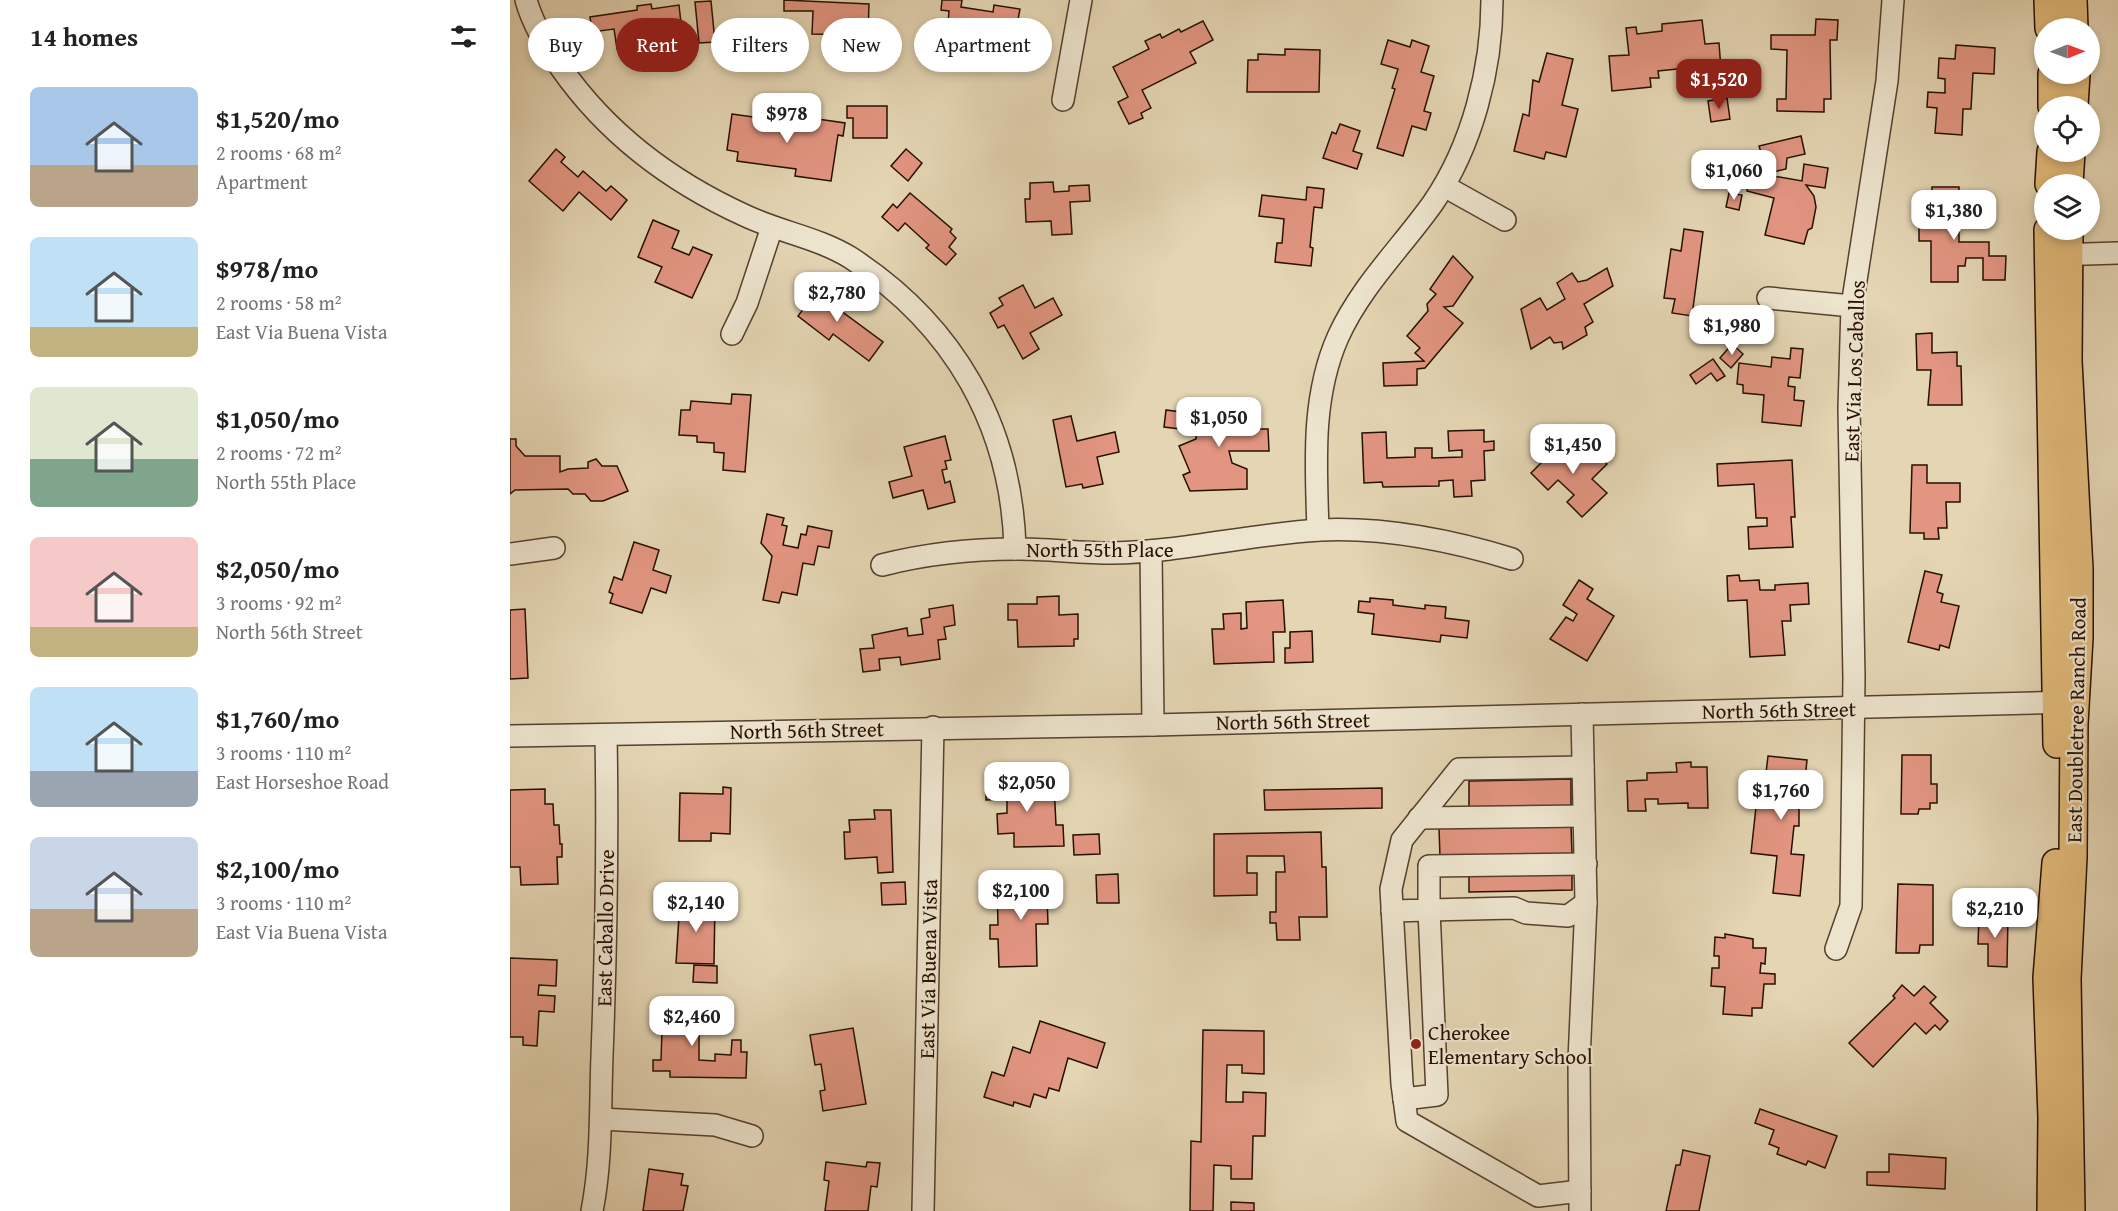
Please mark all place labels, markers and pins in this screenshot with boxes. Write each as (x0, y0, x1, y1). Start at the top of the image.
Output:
pin: $1,520 (1670, 59, 1768, 110)
pin: $978 (751, 93, 823, 144)
pin: $1,060 (1685, 150, 1783, 201)
pin: $1,380 (1905, 190, 2003, 241)
pin: $2,780 (788, 272, 886, 323)
pin: $1,980 (1683, 305, 1781, 356)
pin: $1,050 (1170, 397, 1268, 448)
pin: $1,450 (1524, 424, 1622, 475)
pin: $2,050 (978, 762, 1076, 813)
pin: $1,760 (1732, 770, 1830, 821)
pin: $2,100 (972, 870, 1070, 921)
pin: $2,140 (647, 882, 745, 933)
pin: $2,210 (1946, 888, 2044, 939)
pin: $2,460 (643, 996, 741, 1047)
place label: Cherokee Elementary School (1428, 1017, 1593, 1072)
marker: Cherokee Elementary School (1409, 1037, 1423, 1051)

